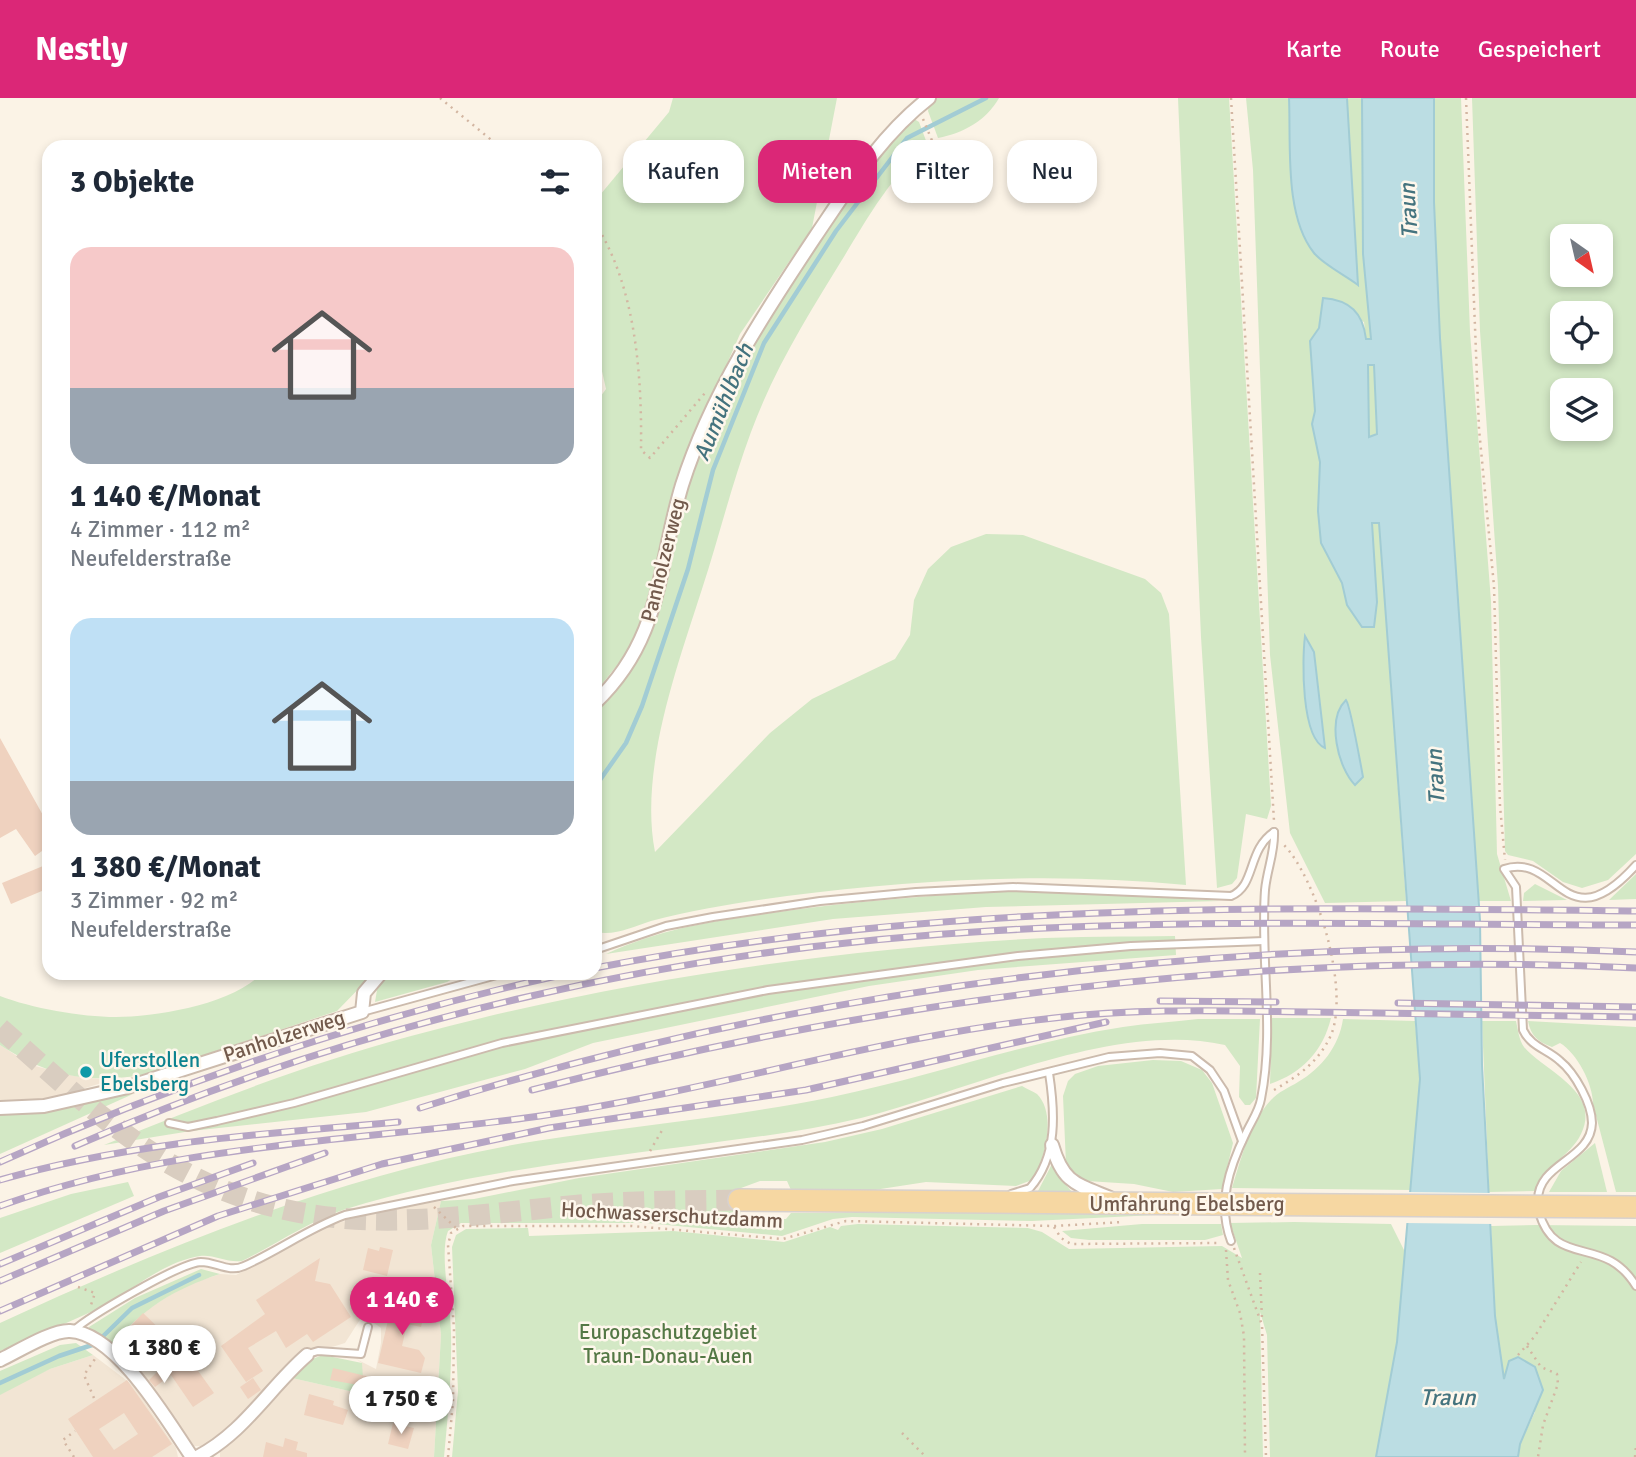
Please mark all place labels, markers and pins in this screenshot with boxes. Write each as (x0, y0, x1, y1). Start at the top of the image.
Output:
place label: Uferstollen Ebelsberg (100, 1047, 200, 1097)
marker: Uferstollen Ebelsberg (78, 1064, 94, 1080)
pin: 1 140 € (337, 1278, 467, 1337)
pin: 1 380 € (99, 1326, 229, 1385)
pin: 1 750 € (336, 1376, 466, 1436)

